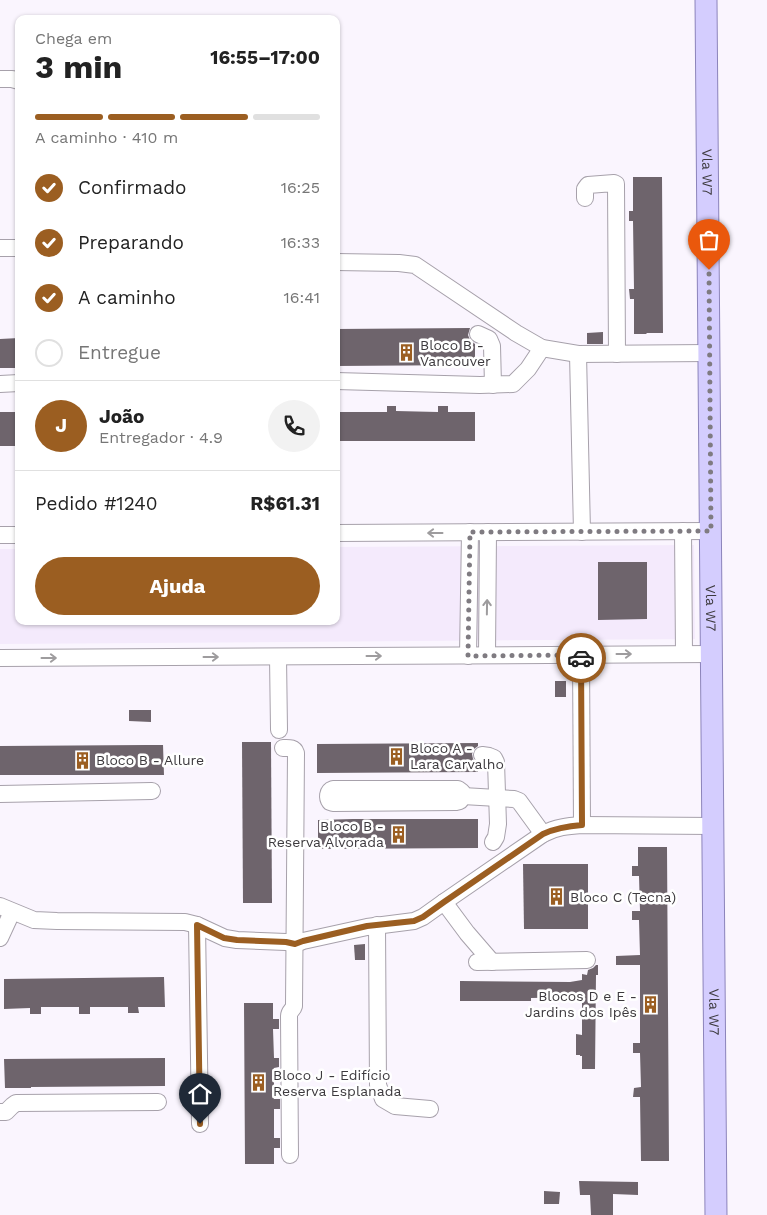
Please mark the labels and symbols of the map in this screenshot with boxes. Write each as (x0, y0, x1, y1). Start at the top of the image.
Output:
street label: Vla W7 (699, 149, 716, 196)
pin (688, 219, 730, 270)
place label: Bloco B - Vancouver (420, 337, 491, 369)
building icon: Bloco B - Vancouver (396, 343, 416, 363)
one-way arrow (427, 528, 443, 538)
street label: Vla W7 (703, 585, 719, 632)
one-way arrow (483, 599, 492, 615)
courier (556, 633, 606, 683)
one-way arrow (615, 650, 631, 659)
one-way arrow (365, 651, 381, 661)
one-way arrow (202, 652, 219, 662)
one-way arrow (40, 653, 56, 663)
place label: Bloco A - Lara Carvalho (410, 740, 504, 772)
building icon: Bloco A - Lara Carvalho (386, 746, 406, 766)
building icon: Bloco B - Allure (72, 750, 92, 770)
place label: Bloco B - Allure (96, 752, 204, 768)
place label: Bloco B - Reserva Alvorada (268, 818, 384, 850)
building icon: Bloco B - Reserva Alvorada (388, 824, 408, 844)
building icon: Bloco C (Tecna) (546, 887, 566, 907)
place label: Bloco C (Tecna) (570, 889, 676, 905)
place label: Blocos D e E - Jardins dos Ipês (525, 988, 637, 1020)
street label: Vla W7 (706, 989, 723, 1036)
building icon: Blocos D e E - Jardins dos Ipês (641, 994, 661, 1014)
place label: Bloco J - Edifício Reserva Esplanada (273, 1067, 401, 1099)
pin (179, 1073, 221, 1124)
building icon: Bloco J - Edifício Reserva Esplanada (249, 1073, 269, 1093)

